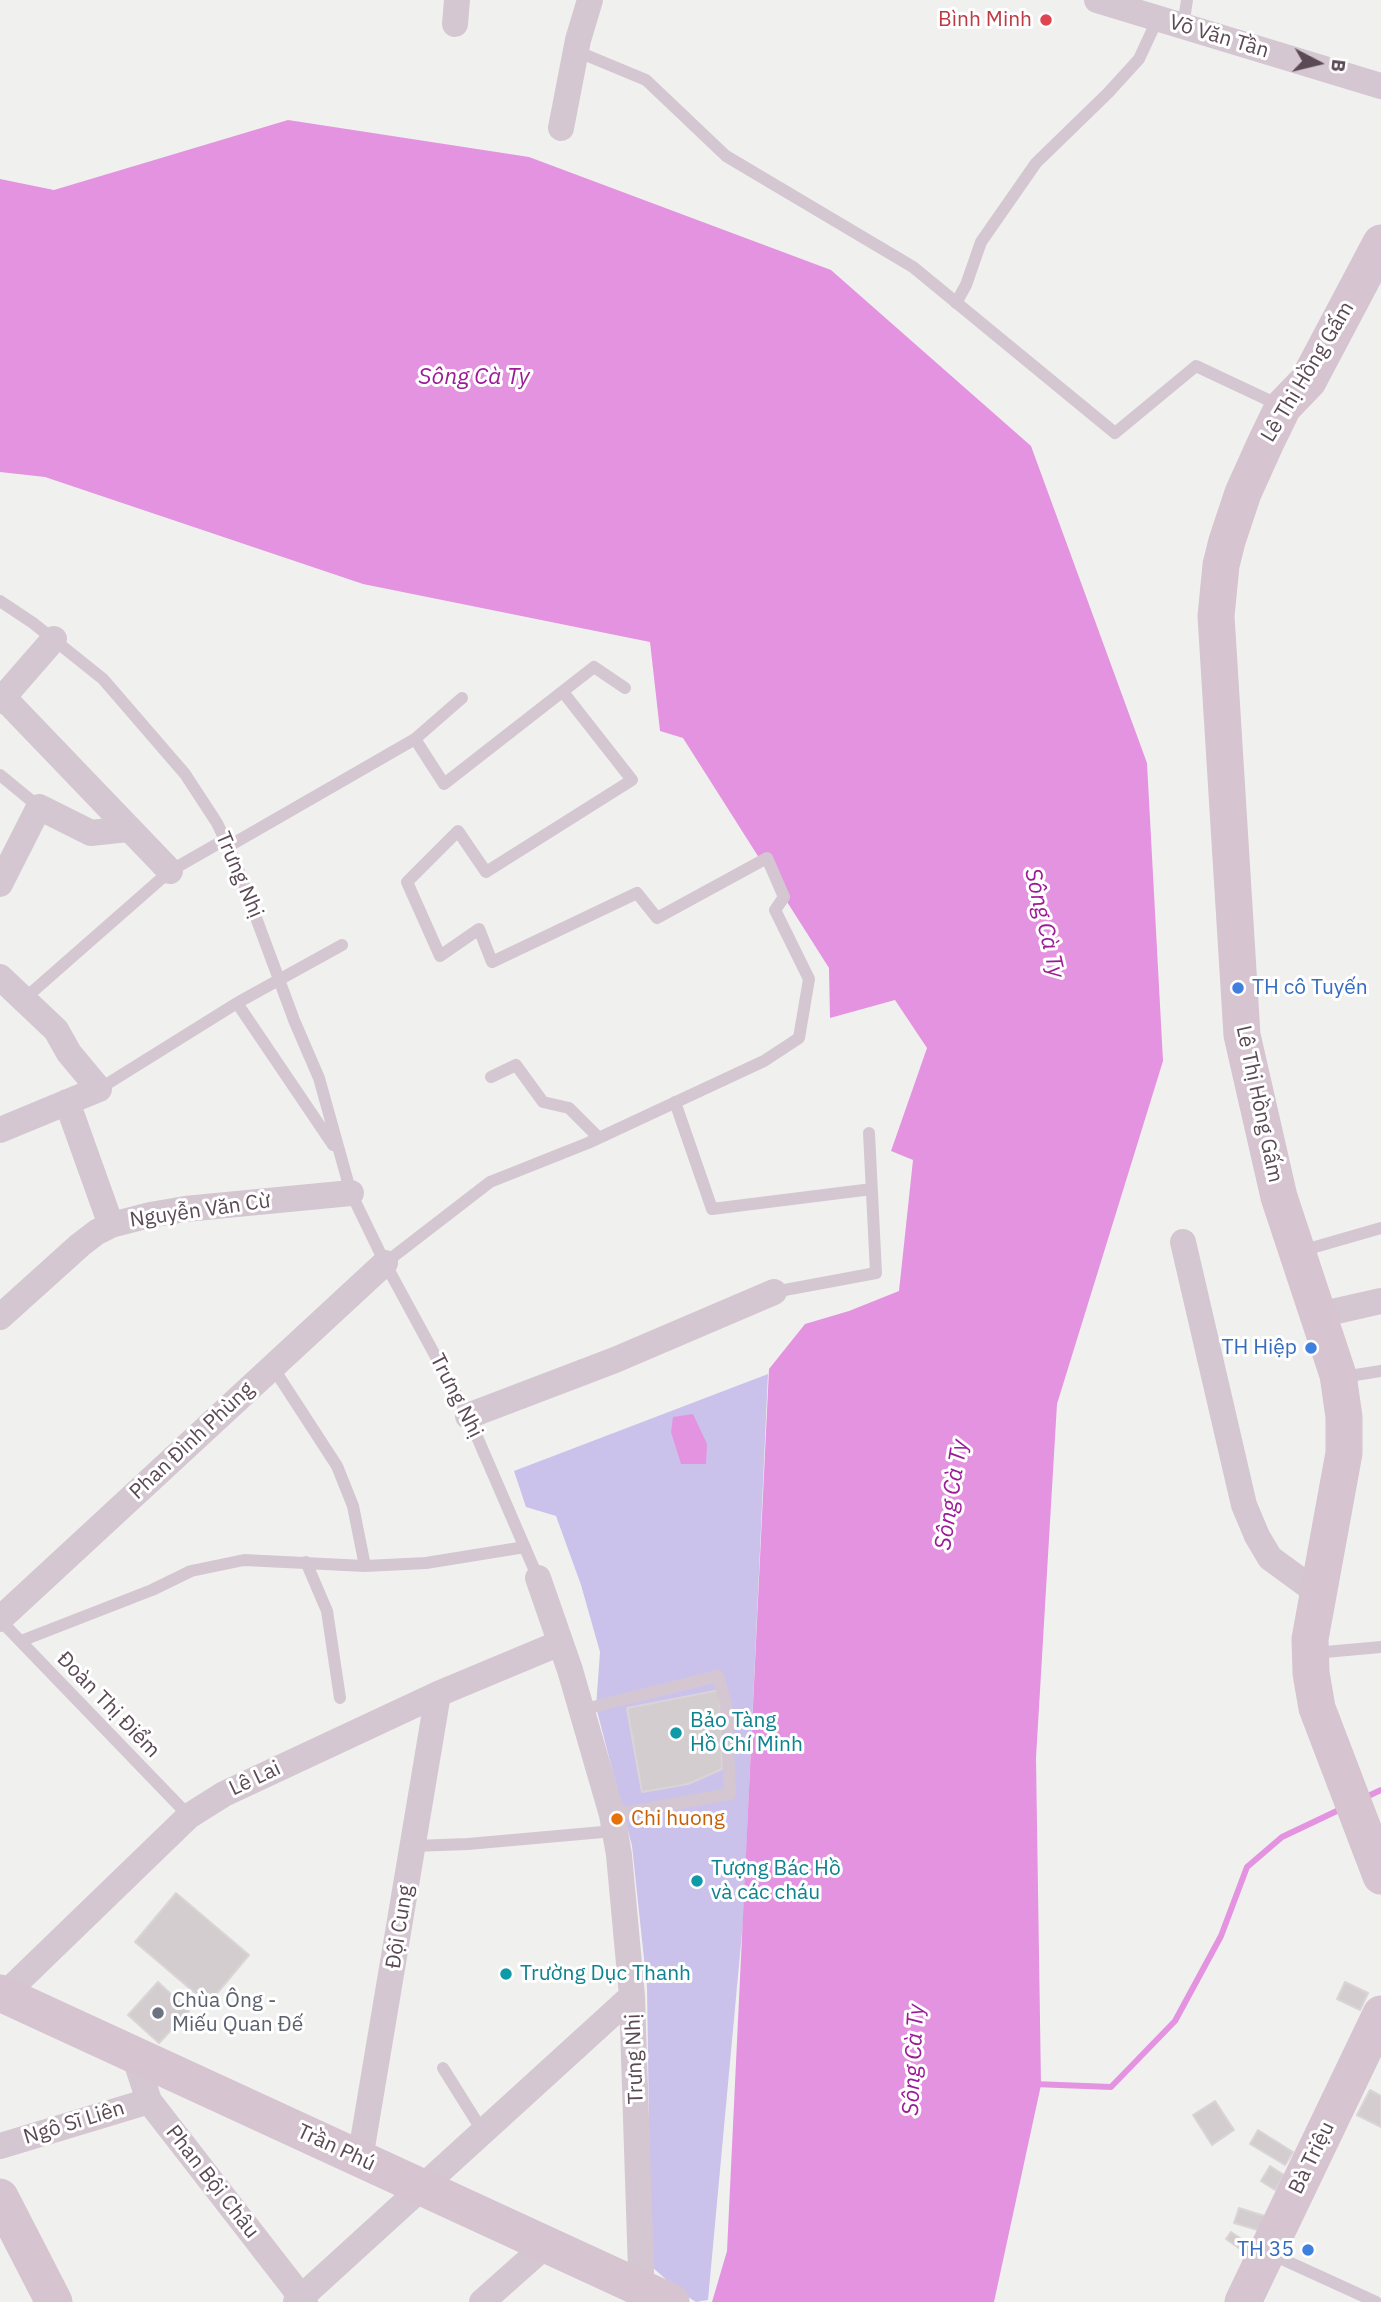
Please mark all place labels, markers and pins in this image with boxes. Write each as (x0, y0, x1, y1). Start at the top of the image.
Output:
place label: Bình Minh (938, 7, 1032, 33)
marker: Bình Minh (1038, 12, 1054, 28)
place label: TH cô Tuyến (1252, 975, 1368, 1001)
marker: TH cô Tuyến (1230, 980, 1246, 996)
place label: TH Hiệp (1221, 1335, 1297, 1361)
marker: TH Hiệp (1303, 1340, 1319, 1356)
place label: Bảo Tàng Hồ Chí Minh (690, 1708, 803, 1758)
marker: Bảo Tàng Hồ Chí Minh (668, 1725, 684, 1741)
place label: Chi huong (631, 1806, 725, 1832)
marker: Chi huong (609, 1811, 625, 1827)
place label: Tượng Bác Hồ và các cháu (711, 1856, 841, 1906)
marker: Tượng Bác Hồ và các cháu (689, 1873, 705, 1889)
place label: Trường Dục Thanh (520, 1961, 691, 1987)
marker: Trường Dục Thanh (498, 1966, 514, 1982)
place label: Chùa Ông - Miếu Quan Đế (172, 1988, 303, 2038)
marker: Chùa Ông - Miếu Quan Đế (150, 2005, 166, 2021)
place label: TH 35 (1237, 2237, 1294, 2263)
marker: TH 35 (1300, 2242, 1316, 2258)

